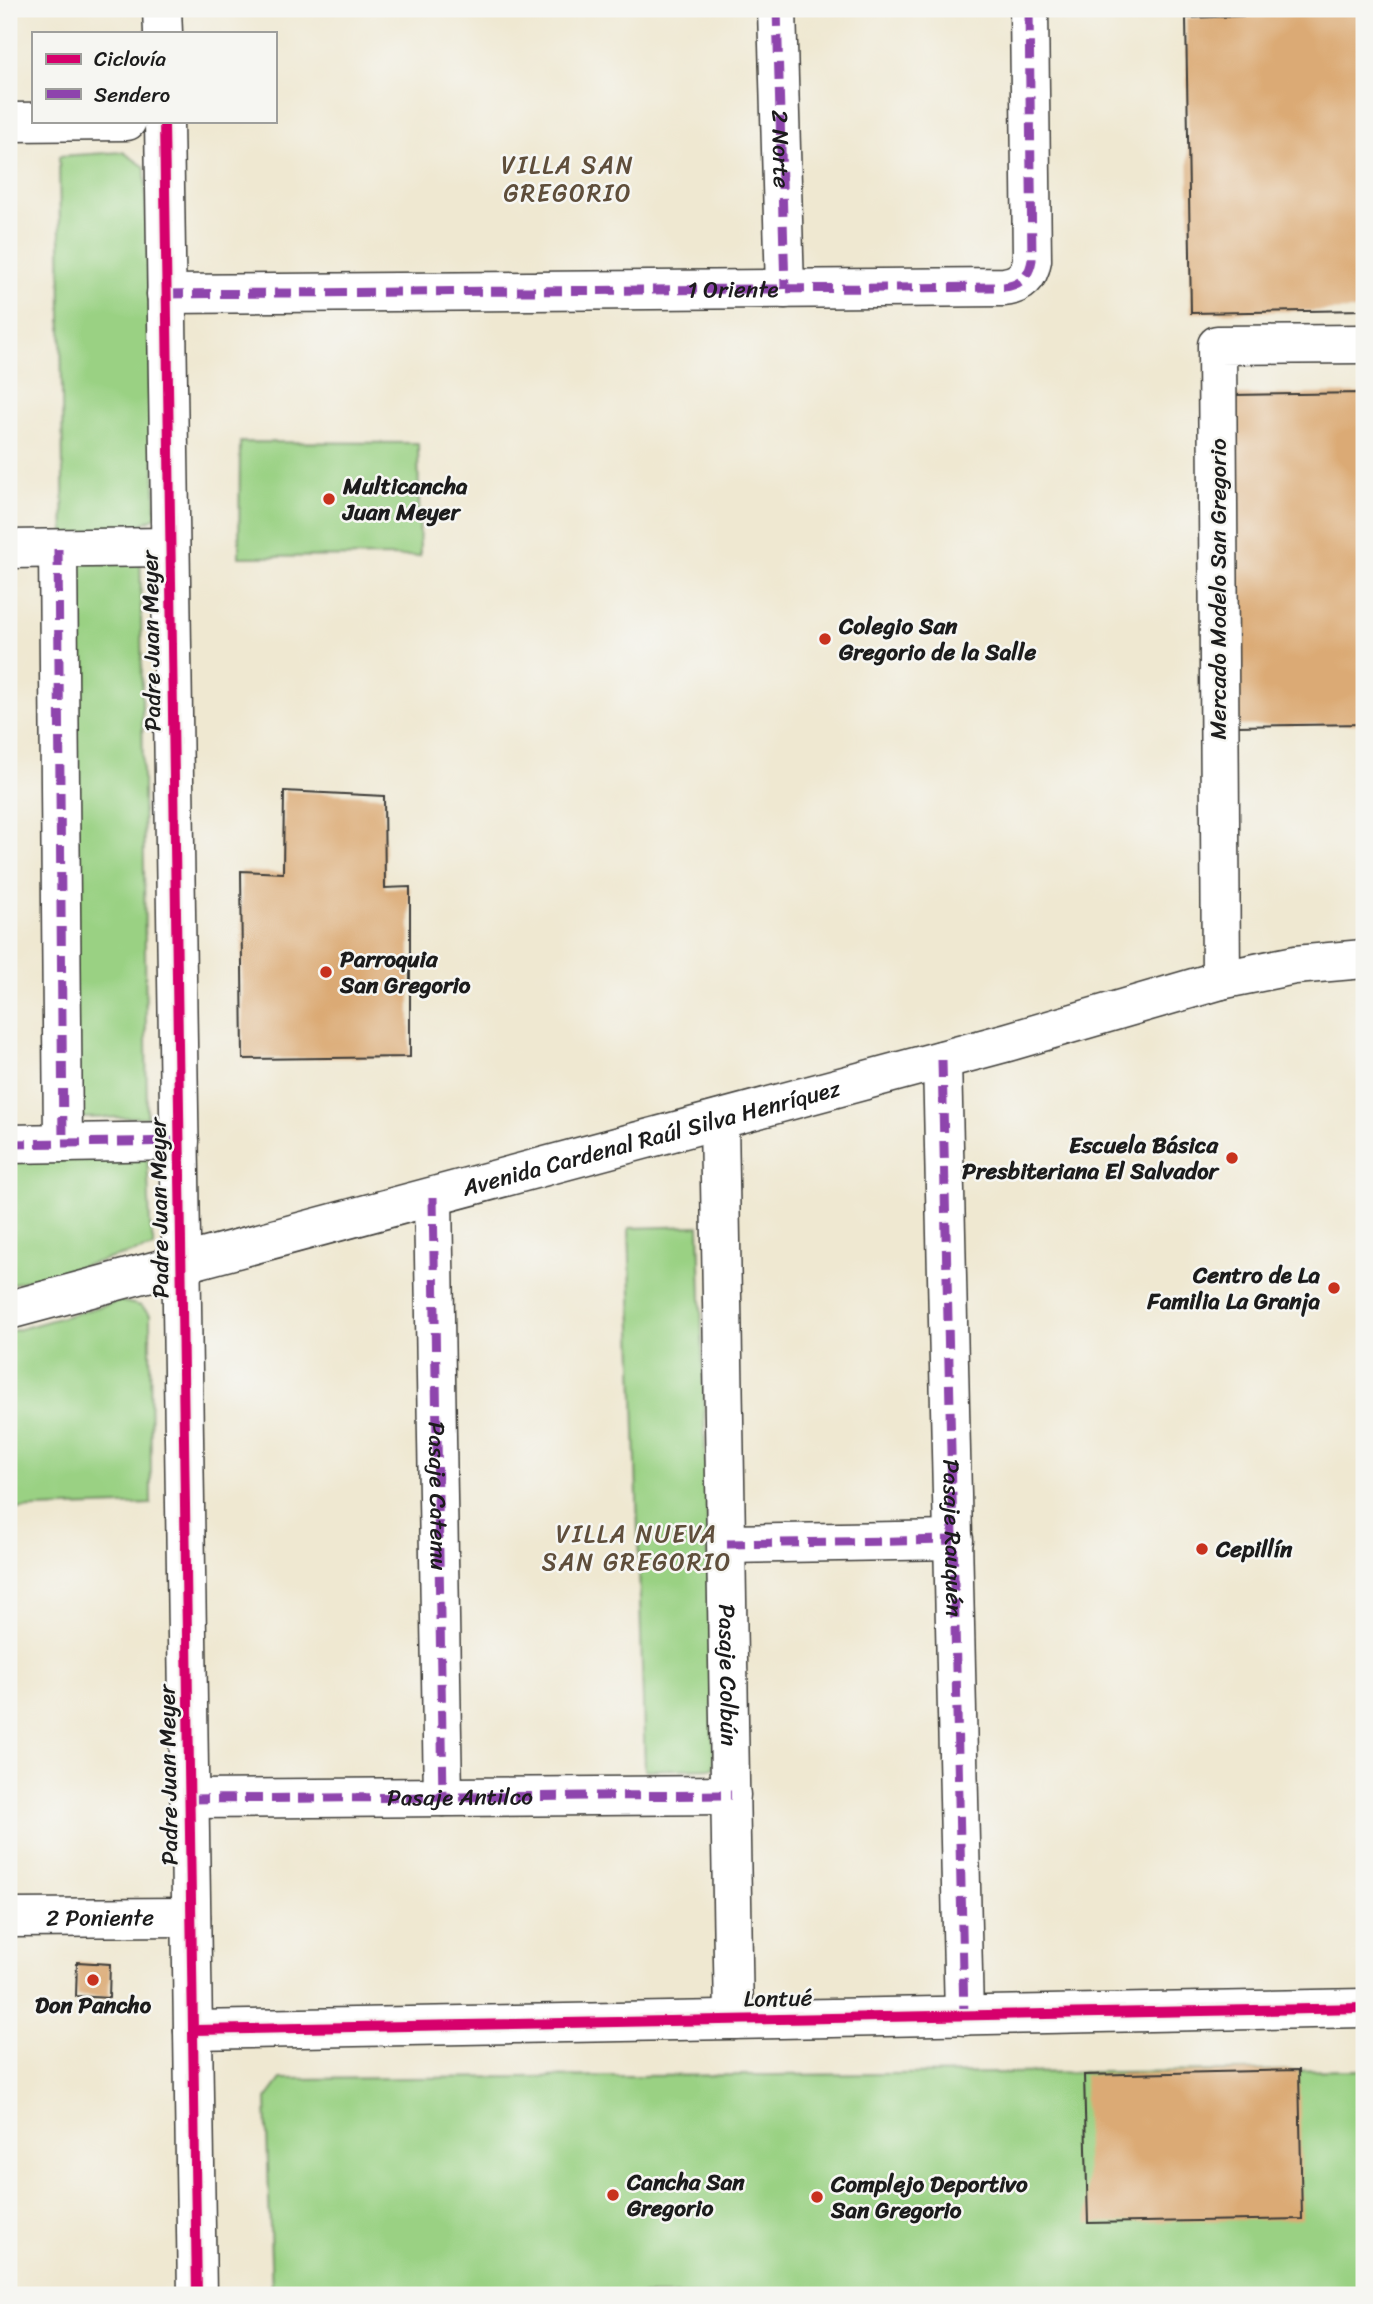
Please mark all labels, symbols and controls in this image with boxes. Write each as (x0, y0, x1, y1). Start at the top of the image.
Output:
legend (32, 32, 276, 122)
text: Ciclovía (94, 40, 167, 78)
text: Sendero (94, 76, 170, 114)
street label: 2 Norte (759, 109, 802, 189)
district label: VILLA SAN GREGORIO (501, 144, 635, 214)
street label: 1 Oriente (687, 269, 779, 311)
street label: Mercado Modelo San Gregorio (1198, 438, 1239, 740)
place label: Multicancha Juan Meyer (341, 466, 468, 533)
marker: Multicancha Juan Meyer (321, 491, 337, 507)
street label: Padre Juan Meyer (129, 549, 174, 732)
place label: Colegio San Gregorio de la Salle (838, 606, 1036, 673)
marker: Colegio San Gregorio de la Salle (817, 631, 833, 647)
place label: Parroquia San Gregorio (339, 939, 471, 1006)
marker: Parroquia San Gregorio (318, 964, 334, 980)
street label: Avenida Cardenal Raúl Silva Henríquez (457, 1068, 846, 1209)
street label: Padre Juan Meyer (137, 1116, 182, 1299)
place label: Escuela Básica Presbiteriana El Salvador (962, 1125, 1221, 1192)
marker: Escuela Básica Presbiteriana El Salvador (1224, 1150, 1240, 1166)
place label: Centro de La Familia La Granja (1146, 1255, 1320, 1322)
marker: Centro de La Familia La Granja (1326, 1280, 1342, 1296)
street label: Pasaje Catemu (416, 1421, 459, 1571)
street label: Pasaje Rauquén (930, 1459, 975, 1617)
district label: VILLA NUEVA SAN GREGORIO (542, 1513, 732, 1583)
place label: Cepillín (1215, 1529, 1293, 1570)
marker: Cepillín (1194, 1541, 1210, 1557)
street label: Pasaje Colbún (706, 1603, 749, 1746)
street label: Padre Juan Meyer (146, 1683, 191, 1866)
street label: Pasaje Antilco (387, 1776, 533, 1819)
street label: 2 Poniente (46, 1897, 154, 1939)
marker: Don Pancho (85, 1972, 101, 1988)
street label: Lontué (743, 1977, 813, 2020)
place label: Don Pancho (35, 1985, 152, 2026)
place label: Cancha San Gregorio (626, 2162, 745, 2229)
place label: Complejo Deportivo San Gregorio (830, 2164, 1028, 2231)
marker: Cancha San Gregorio (605, 2187, 621, 2203)
marker: Complejo Deportivo San Gregorio (809, 2189, 825, 2205)

